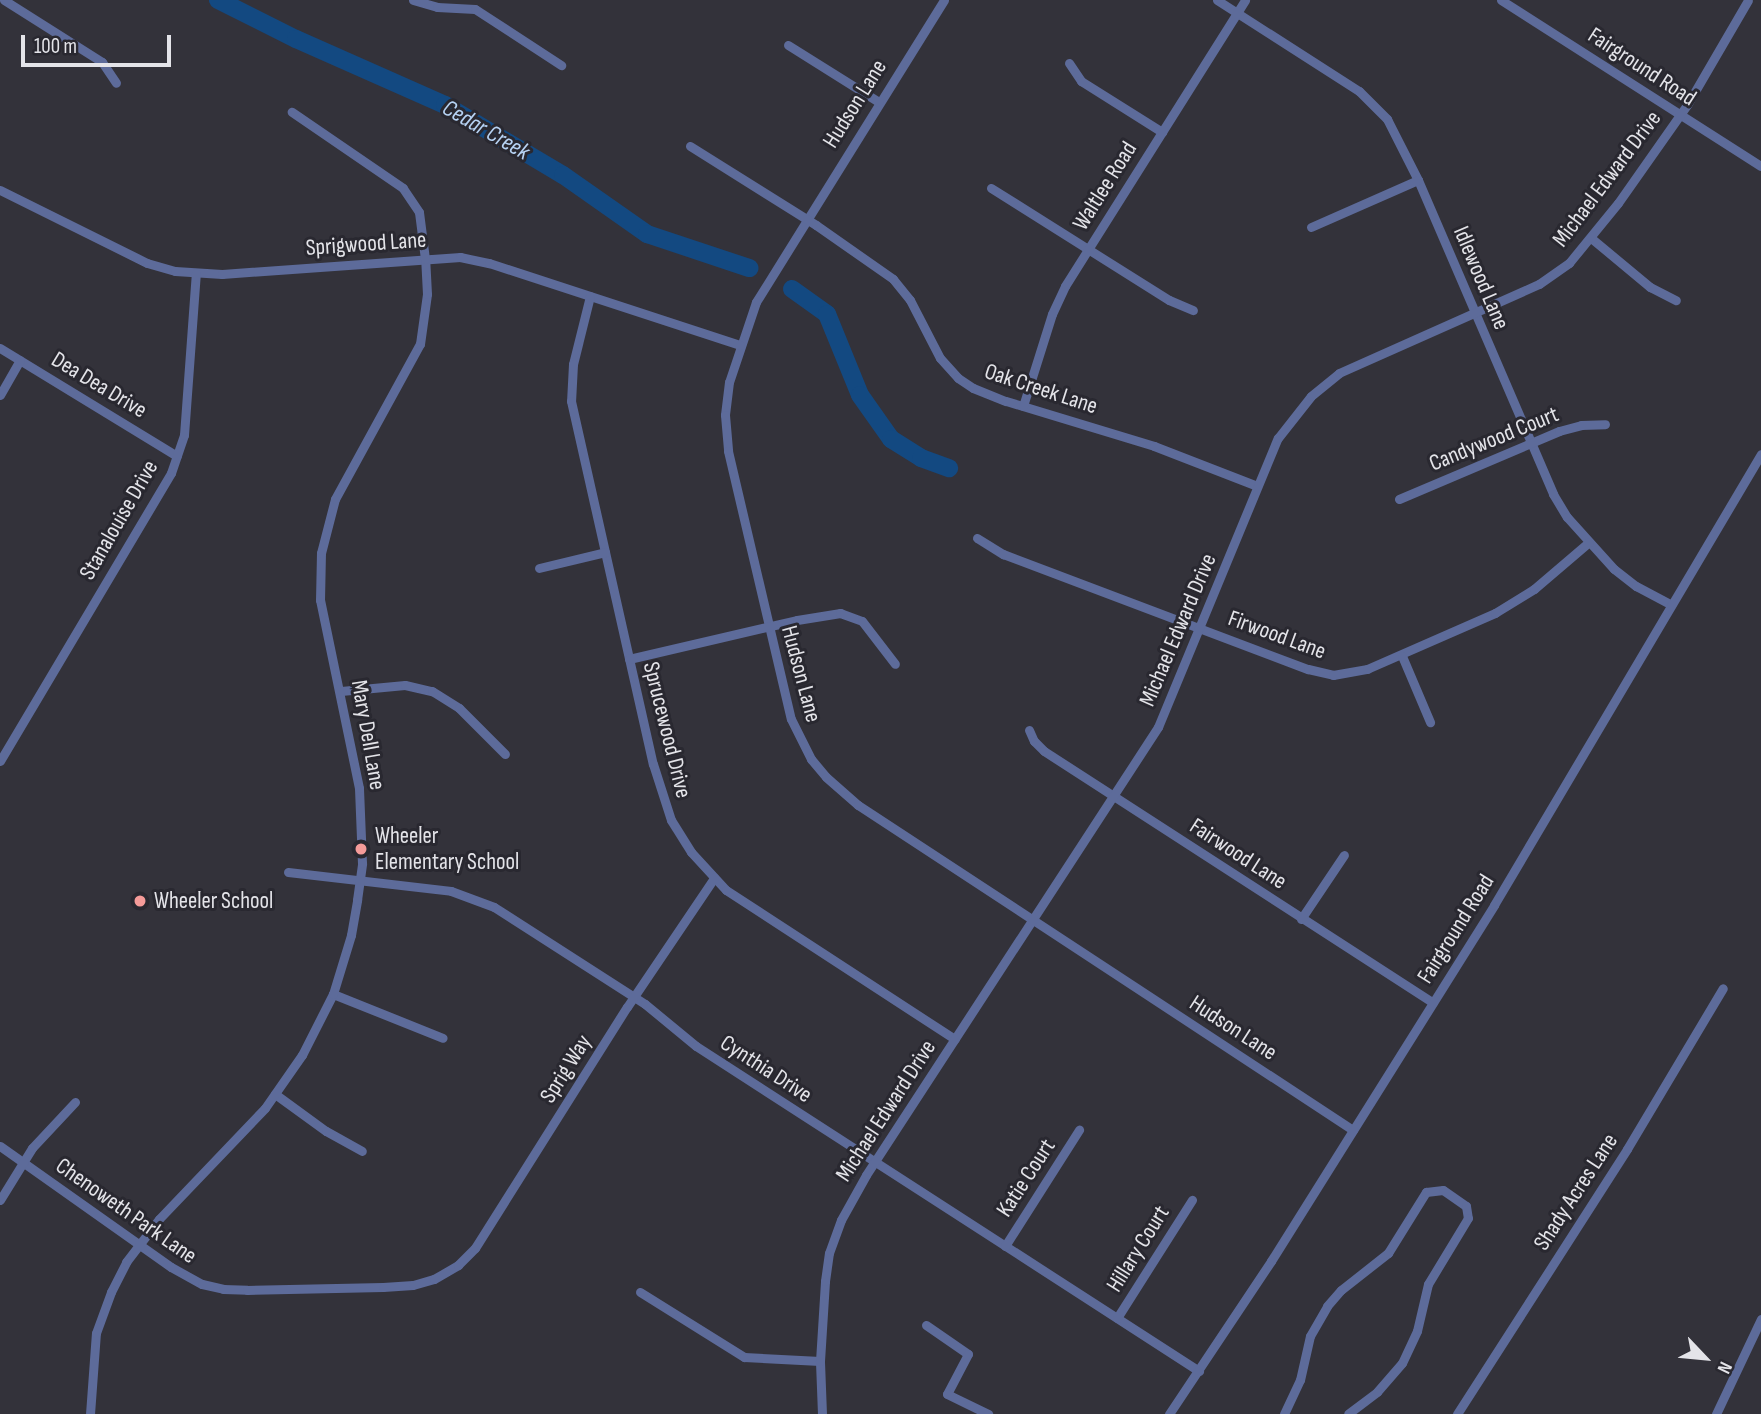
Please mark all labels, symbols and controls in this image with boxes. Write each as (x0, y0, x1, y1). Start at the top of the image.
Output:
scale bar (24, 21, 175, 65)
street label: Fairground Road (1583, 22, 1701, 112)
text: 100 m (34, 34, 77, 59)
street label: Hudson Lane (817, 55, 893, 153)
water label: Cedar Creek (437, 94, 535, 166)
street label: Michael Edward Drive (1547, 106, 1667, 252)
street label: Waltlee Road (1067, 137, 1143, 235)
street label: Idlewood Lane (1447, 222, 1515, 334)
street label: Sprigwood Lane (305, 226, 427, 262)
street label: Dea Dea Drive (46, 346, 152, 424)
street label: Oak Creek Lane (981, 358, 1101, 420)
street label: Candywood Court (1425, 401, 1563, 477)
street label: Stanalouise Drive (74, 455, 164, 585)
street label: Michael Edward Drive (1133, 550, 1223, 710)
street label: Firwood Lane (1224, 605, 1330, 665)
street label: Hudson Lane (775, 623, 827, 725)
street label: Sprucewood Drive (637, 659, 697, 801)
street label: Mary Dell Lane (345, 678, 391, 792)
street label: Fairwood Lane (1184, 812, 1292, 896)
place label: Wheeler Elementary School (375, 822, 519, 876)
marker: Wheeler Elementary School (353, 841, 369, 857)
street label: Fairground Road (1412, 869, 1500, 989)
place label: Wheeler School (154, 887, 273, 915)
marker: Wheeler School (132, 893, 148, 909)
street label: Hudson Lane (1184, 990, 1282, 1066)
street label: Cynthia Drive (715, 1029, 817, 1109)
street label: Sprig Way (534, 1030, 598, 1108)
street label: Michael Edward Drive (830, 1035, 942, 1187)
street label: Shady Acres Lane (1528, 1128, 1624, 1256)
street label: Katie Court (991, 1134, 1061, 1222)
street label: Chenoweth Park Lane (50, 1152, 202, 1270)
street label: Hillary Court (1101, 1201, 1175, 1297)
north arrow (1670, 1323, 1740, 1393)
text: N (1712, 1358, 1737, 1377)

